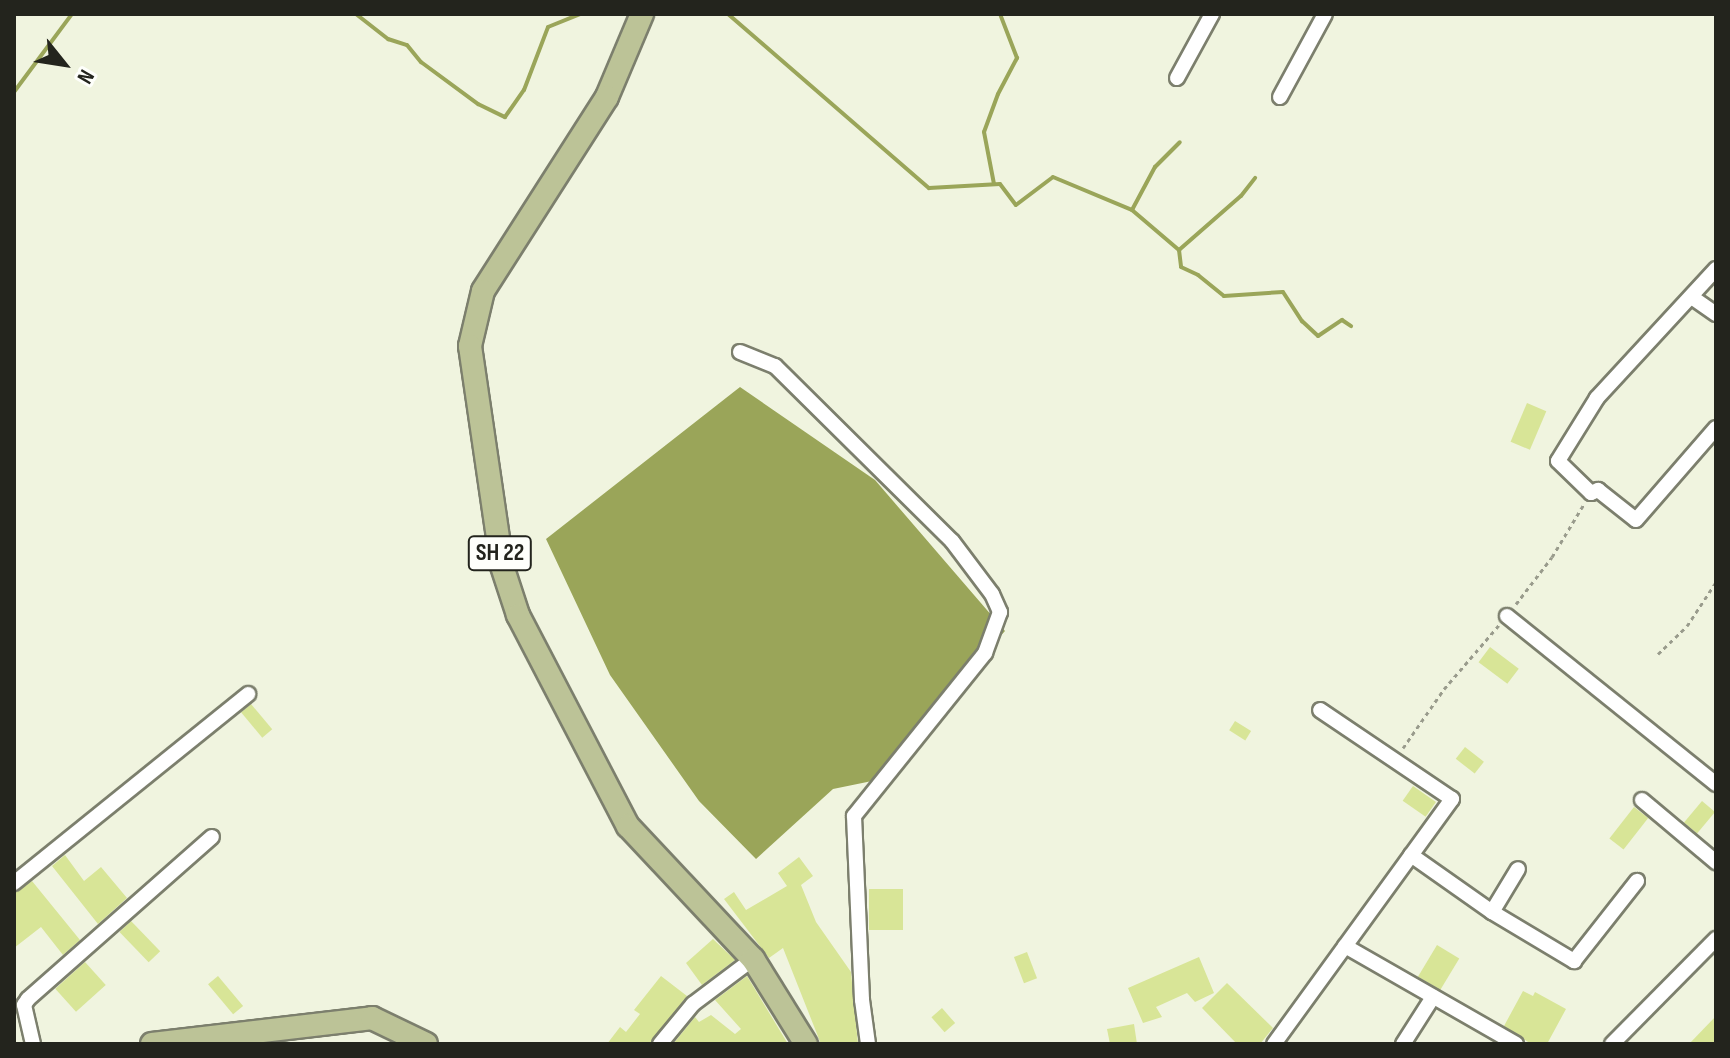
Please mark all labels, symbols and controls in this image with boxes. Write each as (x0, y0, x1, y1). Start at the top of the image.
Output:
north arrow (24, 24, 104, 104)
text: N (71, 64, 100, 88)
road number: SH 22 (466, 533, 534, 573)

